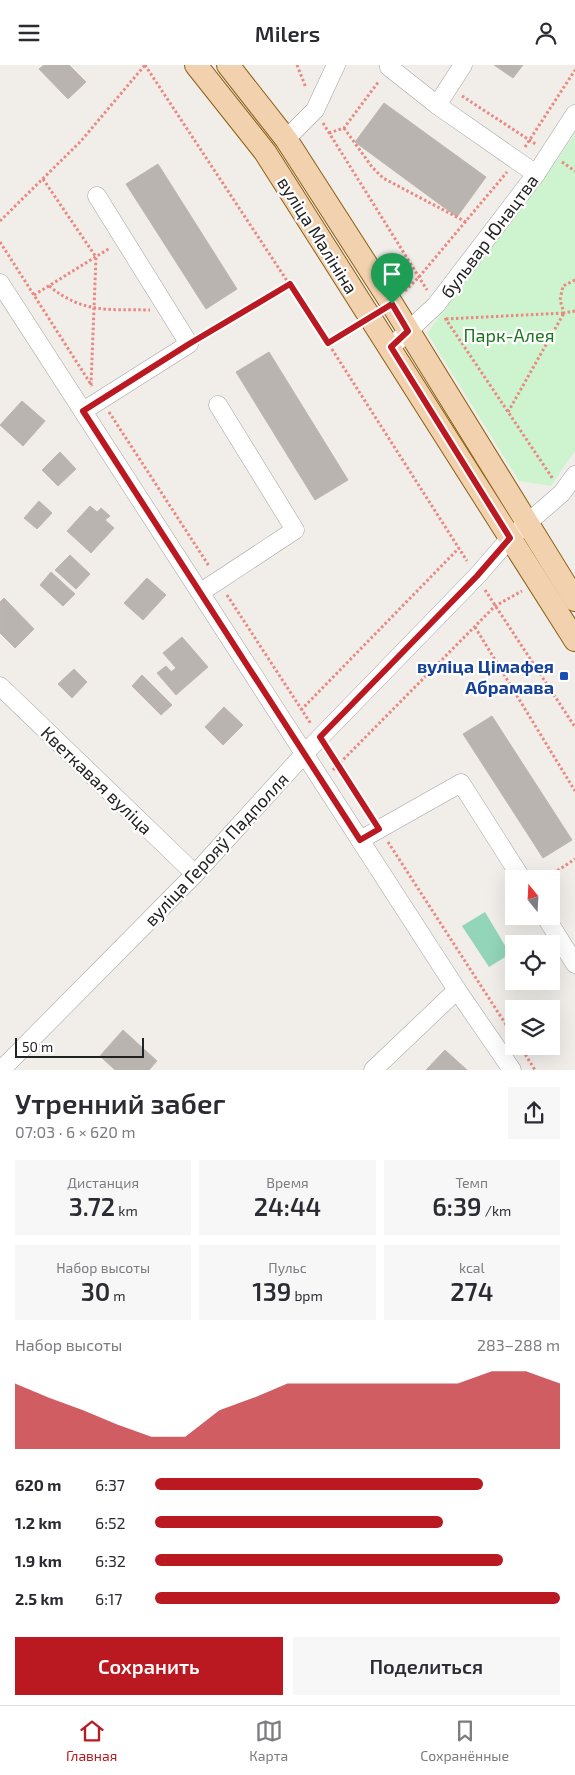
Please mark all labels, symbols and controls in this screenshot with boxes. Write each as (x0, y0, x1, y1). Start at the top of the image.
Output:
icon: menu (15, 19, 43, 47)
icon: person (532, 19, 560, 47)
text: Milers (255, 20, 320, 46)
street label: бульвар Юнацтва (435, 170, 543, 302)
street label: вуліца Малініна (273, 172, 363, 298)
pin (371, 253, 413, 304)
icon: arrive (378, 260, 406, 288)
park label: Парк-Алея (464, 324, 554, 346)
place label: вуліца Цімафея Абрамава (417, 655, 554, 698)
marker: вуліца Цімафея Абрамава (558, 670, 570, 682)
street label: Кветкавая вуліца (37, 721, 157, 839)
street label: вуліца Герояў Падполля (139, 768, 293, 930)
north arrow (505, 870, 560, 925)
map controls (505, 870, 560, 1055)
button: locate (505, 935, 560, 990)
button: layers (505, 1000, 560, 1055)
scale bar (15, 1035, 144, 1058)
text: 50 m (22, 1038, 53, 1055)
text: Утренний забег (15, 1086, 226, 1120)
button: share (508, 1087, 560, 1139)
text: 07:03 · 6 × 620 m (15, 1122, 135, 1141)
text: Дистанция (67, 1174, 139, 1191)
text: Время (266, 1174, 309, 1191)
text: Темп (455, 1174, 488, 1191)
text: 3.72 (69, 1191, 115, 1221)
text: 24:44 (254, 1191, 321, 1221)
text: 6:39 (432, 1191, 482, 1221)
text: km (115, 1202, 138, 1219)
text: /km (482, 1202, 511, 1219)
text: Набор высоты (56, 1259, 150, 1276)
text: Пульс (268, 1259, 307, 1276)
text: kcal (459, 1259, 485, 1276)
text: 30 (81, 1276, 110, 1306)
text: 139 (252, 1276, 291, 1306)
text: 274 (450, 1276, 493, 1306)
text: m (110, 1287, 126, 1304)
text: bpm (291, 1287, 323, 1304)
text: Набор высоты (15, 1335, 122, 1354)
text: 283–288 m (477, 1335, 560, 1354)
text: 620 m (15, 1475, 61, 1494)
text: 6:37 (95, 1475, 125, 1494)
text: 1.2 km (15, 1513, 62, 1532)
text: 6:52 (95, 1513, 126, 1532)
text: 1.9 km (15, 1551, 62, 1570)
text: 6:32 (95, 1551, 126, 1570)
text: 2.5 km (15, 1589, 64, 1608)
text: 6:17 (95, 1589, 123, 1608)
button: Сохранить (15, 1637, 283, 1695)
button: Поделиться (293, 1637, 560, 1695)
tab: Главная (66, 1717, 117, 1764)
tab: Карта (249, 1717, 288, 1764)
tab: Сохранённые (420, 1717, 509, 1764)

